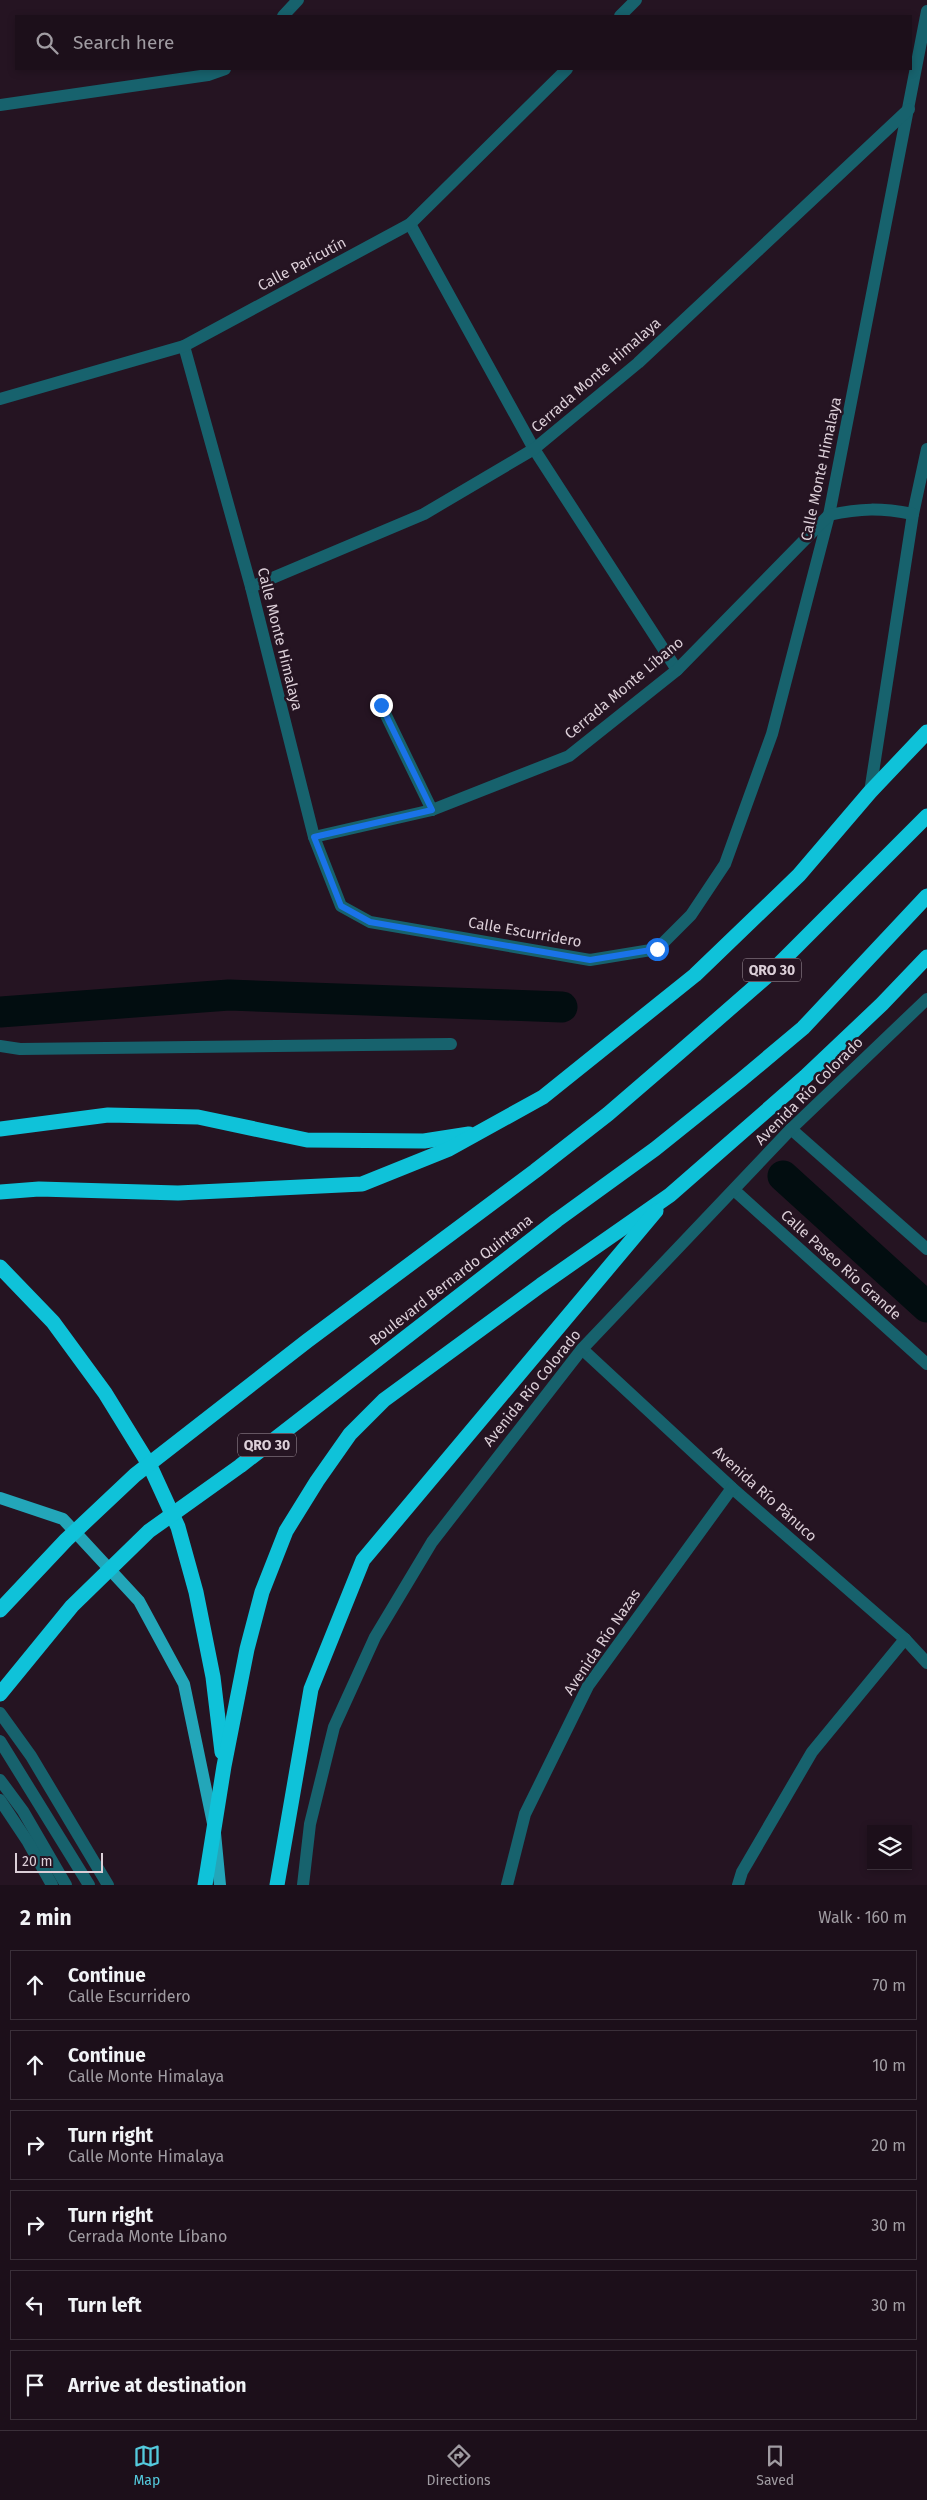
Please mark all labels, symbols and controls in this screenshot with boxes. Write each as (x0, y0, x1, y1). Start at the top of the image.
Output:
search box (15, 15, 912, 70)
icon: search (33, 29, 61, 57)
text: Search here (73, 31, 174, 54)
street label: Calle Paricutín (255, 233, 349, 295)
street label: Cerrada Monte Himalaya (527, 314, 665, 436)
street label: Calle Monte Himalaya (797, 395, 845, 543)
street label: Calle Monte Himalaya (254, 566, 306, 712)
street label: Cerrada Monte Líbano (561, 633, 687, 743)
route end (370, 694, 393, 717)
street label: Calle Escurridero (467, 913, 583, 951)
route start (646, 938, 669, 961)
road number: QRO 30 (743, 958, 801, 982)
street label: Avenida Río Colorado (751, 1033, 867, 1149)
street label: Calle Paseo Río Grande (777, 1206, 905, 1324)
street label: Boulevard Bernardo Quintana (366, 1211, 536, 1349)
street label: Avenida Río Colorado (479, 1326, 585, 1450)
road number: QRO 30 (238, 1434, 296, 1456)
street label: Avenida Río Pánuco (709, 1443, 821, 1545)
street label: Avenida Río Nazas (560, 1586, 644, 1698)
map controls (867, 1825, 912, 1870)
button: layers (867, 1825, 912, 1870)
scale bar (15, 1850, 102, 1873)
text: 20 m (22, 1853, 52, 1870)
text: 2 min (20, 1905, 72, 1931)
text: Walk · 160 m (818, 1908, 907, 1927)
text: Continue (68, 1964, 146, 1987)
icon: ahead (21, 1971, 49, 1999)
text: 70 m (872, 1976, 906, 1995)
text: Calle Escurridero (68, 1987, 191, 2006)
text: Continue (68, 2044, 146, 2067)
icon: ahead (21, 2051, 49, 2079)
text: 10 m (872, 2056, 906, 2075)
text: Calle Monte Himalaya (68, 2067, 224, 2086)
text: Turn right (68, 2124, 153, 2147)
icon: right (21, 2131, 49, 2159)
text: 20 m (871, 2136, 906, 2155)
text: Calle Monte Himalaya (68, 2147, 224, 2166)
text: Turn right (68, 2204, 153, 2227)
icon: right (21, 2211, 49, 2239)
text: 30 m (871, 2216, 906, 2235)
text: Cerrada Monte Líbano (68, 2227, 227, 2246)
icon: left (21, 2291, 49, 2319)
text: Turn left (68, 2294, 142, 2317)
text: 30 m (871, 2296, 906, 2315)
icon: arrive (21, 2371, 49, 2399)
text: Arrive at destination (68, 2374, 247, 2397)
tab: Map (133, 2442, 161, 2489)
tab: Directions (426, 2442, 491, 2489)
tab: Saved (756, 2442, 794, 2489)

